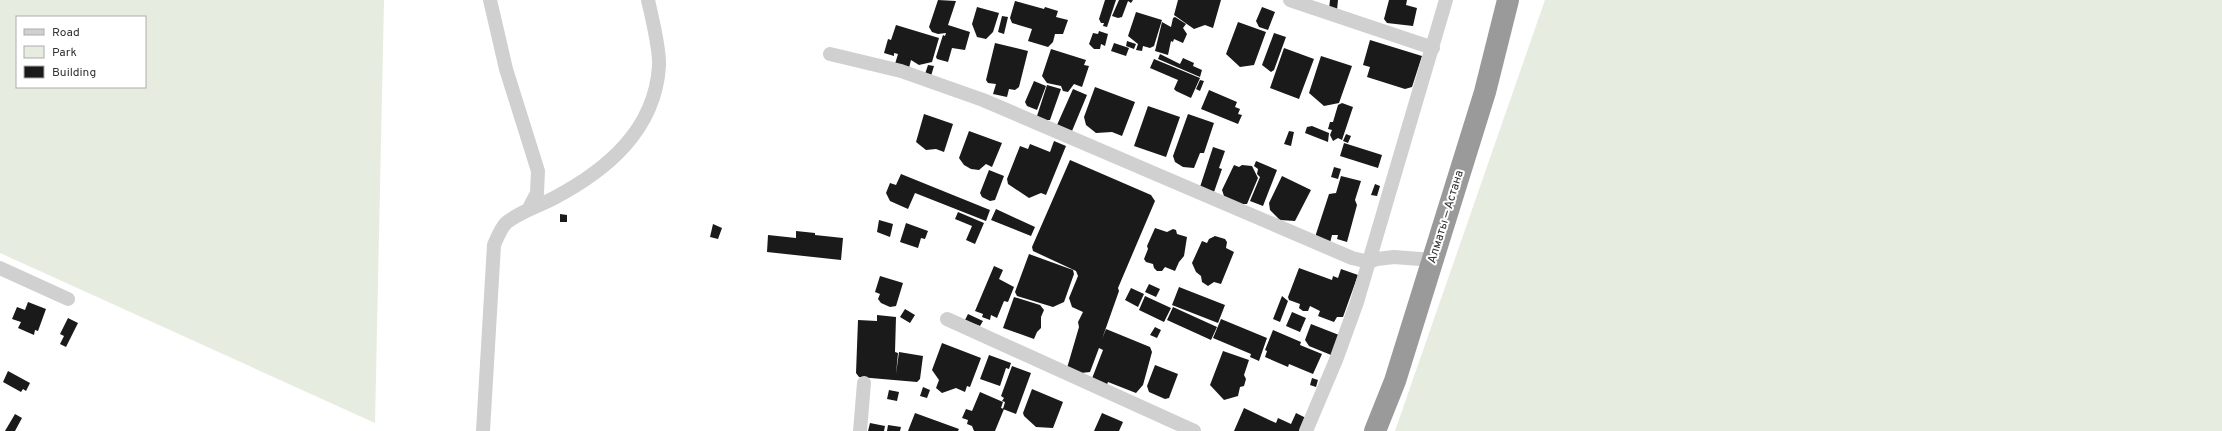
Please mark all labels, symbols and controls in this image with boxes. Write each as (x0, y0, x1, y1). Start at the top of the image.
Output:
legend (16, 16, 146, 88)
text: Road (52, 25, 80, 41)
text: Park (52, 45, 77, 61)
text: Building (52, 65, 96, 81)
street label: Алматы — Астана (1424, 168, 1468, 266)

